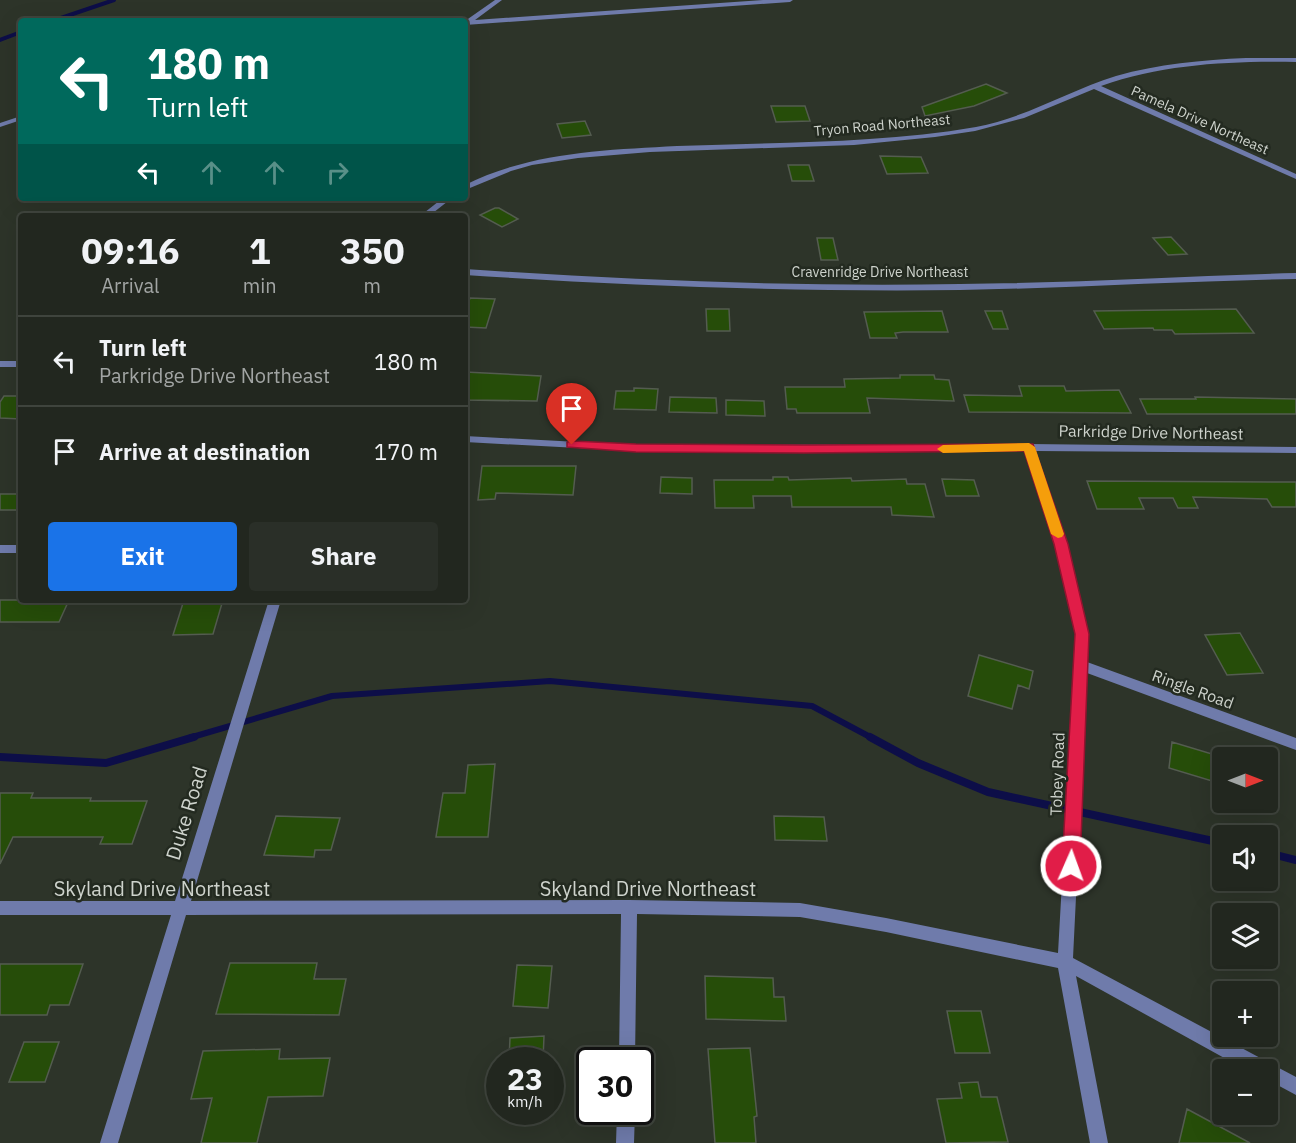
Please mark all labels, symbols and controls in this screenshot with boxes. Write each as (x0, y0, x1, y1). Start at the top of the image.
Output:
text: 180 m (147, 36, 270, 91)
icon: left (48, 42, 126, 120)
street label: Pamela Drive Northeast (1128, 82, 1272, 158)
text: Turn left (147, 89, 248, 124)
street label: Tryon Road Northeast (813, 110, 951, 140)
icon: left (132, 156, 165, 189)
icon: ahead (195, 156, 228, 189)
icon: ahead (258, 156, 291, 189)
icon: right (321, 156, 354, 189)
text: 09:16 (81, 227, 180, 274)
text: 1 (249, 227, 271, 274)
text: 350 (340, 227, 405, 274)
street label: Cravenridge Drive Northeast (791, 263, 969, 281)
text: Arrival (101, 272, 160, 299)
text: min (243, 272, 277, 299)
text: m (364, 272, 381, 299)
text: Turn left (99, 333, 187, 362)
icon: left (48, 345, 81, 378)
text: 180 m (374, 347, 438, 376)
text: Parkridge Drive Northeast (99, 362, 330, 389)
pin (546, 383, 597, 445)
icon: arrive (555, 392, 588, 425)
street label: Parkridge Drive Northeast (1058, 420, 1244, 444)
icon: arrive (48, 435, 81, 468)
text: Arrive at destination (99, 437, 310, 466)
text: 170 m (374, 437, 438, 466)
button: Exit (48, 522, 237, 591)
button: Share (249, 522, 438, 591)
street label: Ringle Road (1149, 665, 1237, 713)
street label: Tobey Road (1046, 732, 1068, 816)
north arrow (1212, 747, 1278, 813)
map controls (1212, 747, 1278, 1125)
street label: Duke Road (159, 763, 213, 863)
button: sound (1212, 825, 1278, 891)
position arrow (1039, 834, 1103, 898)
street label: Skyland Drive Northeast (54, 875, 270, 902)
street label: Skyland Drive Northeast (540, 875, 756, 902)
button: layers (1212, 903, 1278, 969)
button: + (1212, 981, 1278, 1047)
speed limit sign: 30 (576, 1047, 654, 1125)
text: 23 (507, 1059, 543, 1098)
button: − (1212, 1059, 1278, 1125)
text: km/h (507, 1092, 543, 1111)

